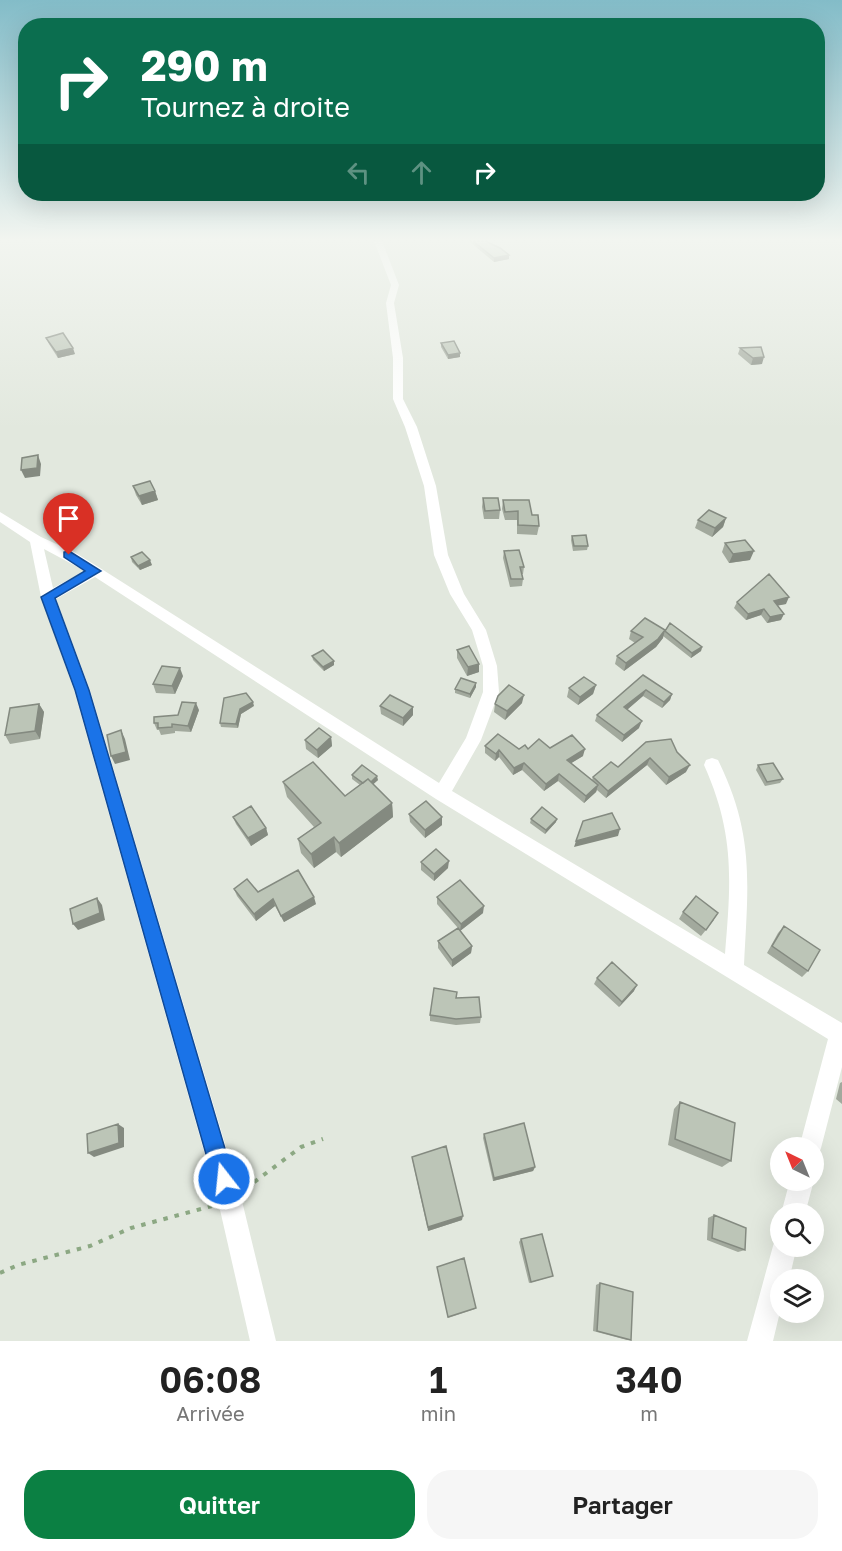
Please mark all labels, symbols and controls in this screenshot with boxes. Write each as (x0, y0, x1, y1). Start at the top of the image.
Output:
text: 290 m (141, 40, 268, 90)
icon: right (42, 42, 120, 120)
text: Tournez à droite (141, 91, 350, 123)
icon: left (342, 156, 375, 189)
icon: ahead (405, 156, 438, 189)
icon: right (468, 156, 501, 189)
pin (43, 493, 94, 555)
icon: arrive (52, 502, 85, 535)
north arrow (770, 1137, 824, 1191)
map controls (770, 1137, 824, 1323)
position arrow (192, 1147, 256, 1211)
button: search (770, 1203, 824, 1257)
button: layers (770, 1269, 824, 1323)
text: 06:08 (159, 1358, 262, 1401)
text: 1 (429, 1358, 448, 1401)
text: 340 (615, 1358, 683, 1401)
text: Arrivée (176, 1401, 245, 1425)
text: min (421, 1401, 456, 1425)
text: m (640, 1401, 658, 1425)
button: Quitter (24, 1470, 415, 1539)
button: Partager (427, 1470, 818, 1539)

